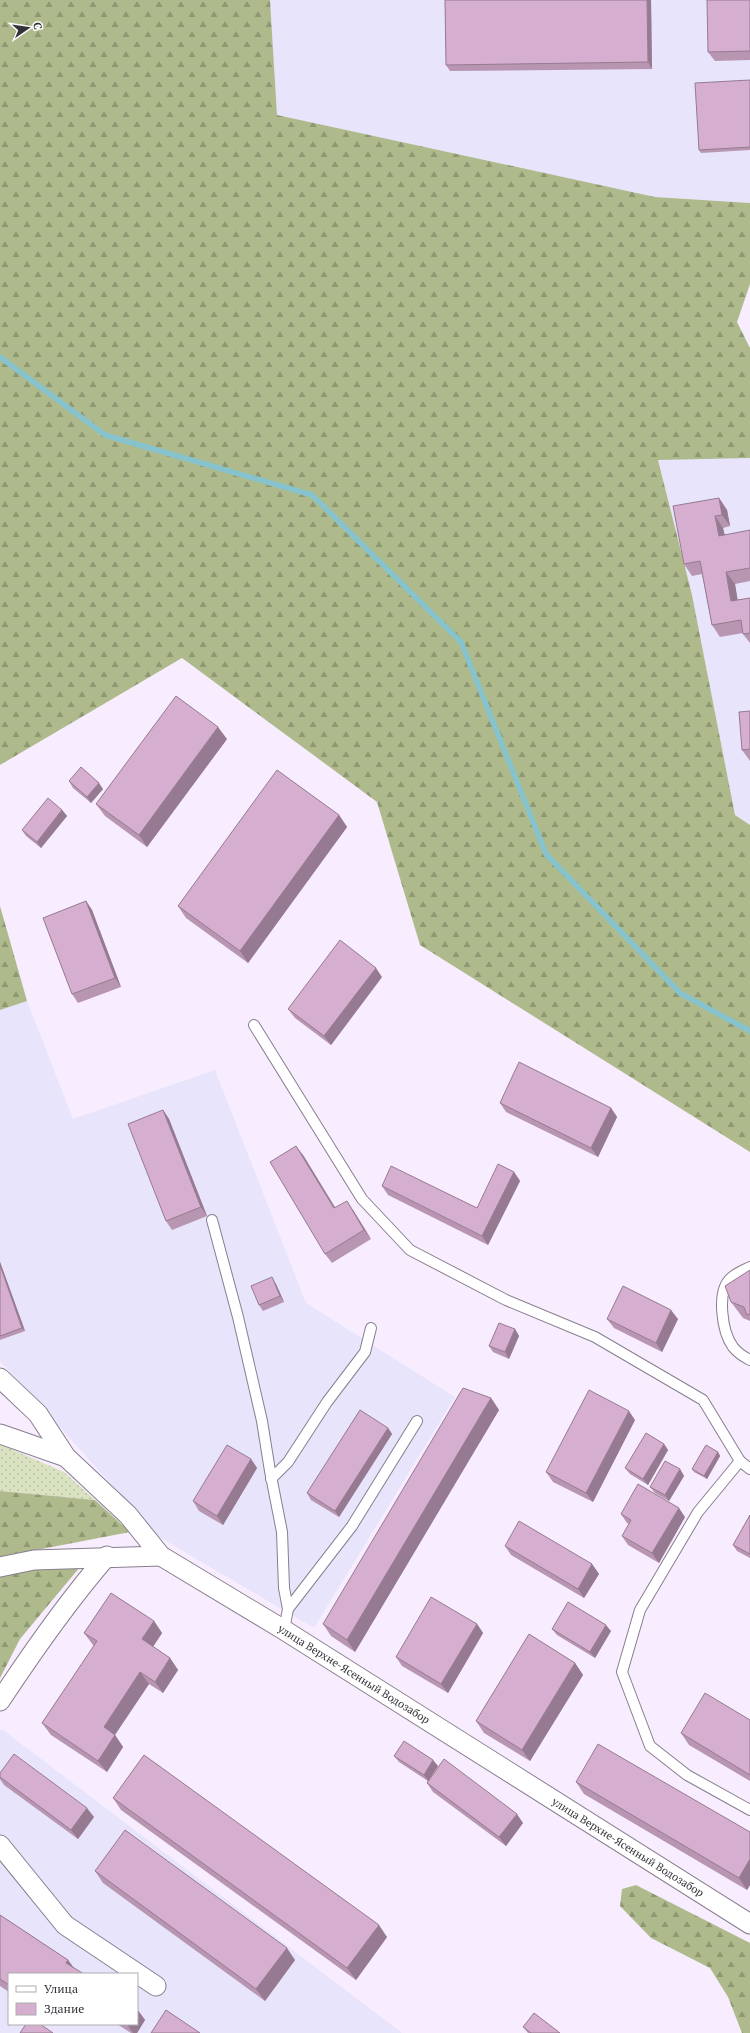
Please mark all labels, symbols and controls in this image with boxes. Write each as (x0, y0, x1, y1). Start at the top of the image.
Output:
north arrow (8, 8, 48, 48)
text: С (30, 21, 45, 31)
street label: улица Верхне-Ясенный Водозабор (275, 1621, 433, 1727)
street label: улица Верхне-Ясенный Водозабор (549, 1794, 707, 1900)
legend (8, 1973, 138, 2025)
text: Улица (44, 1981, 78, 1996)
text: Здание (44, 2001, 84, 2016)

